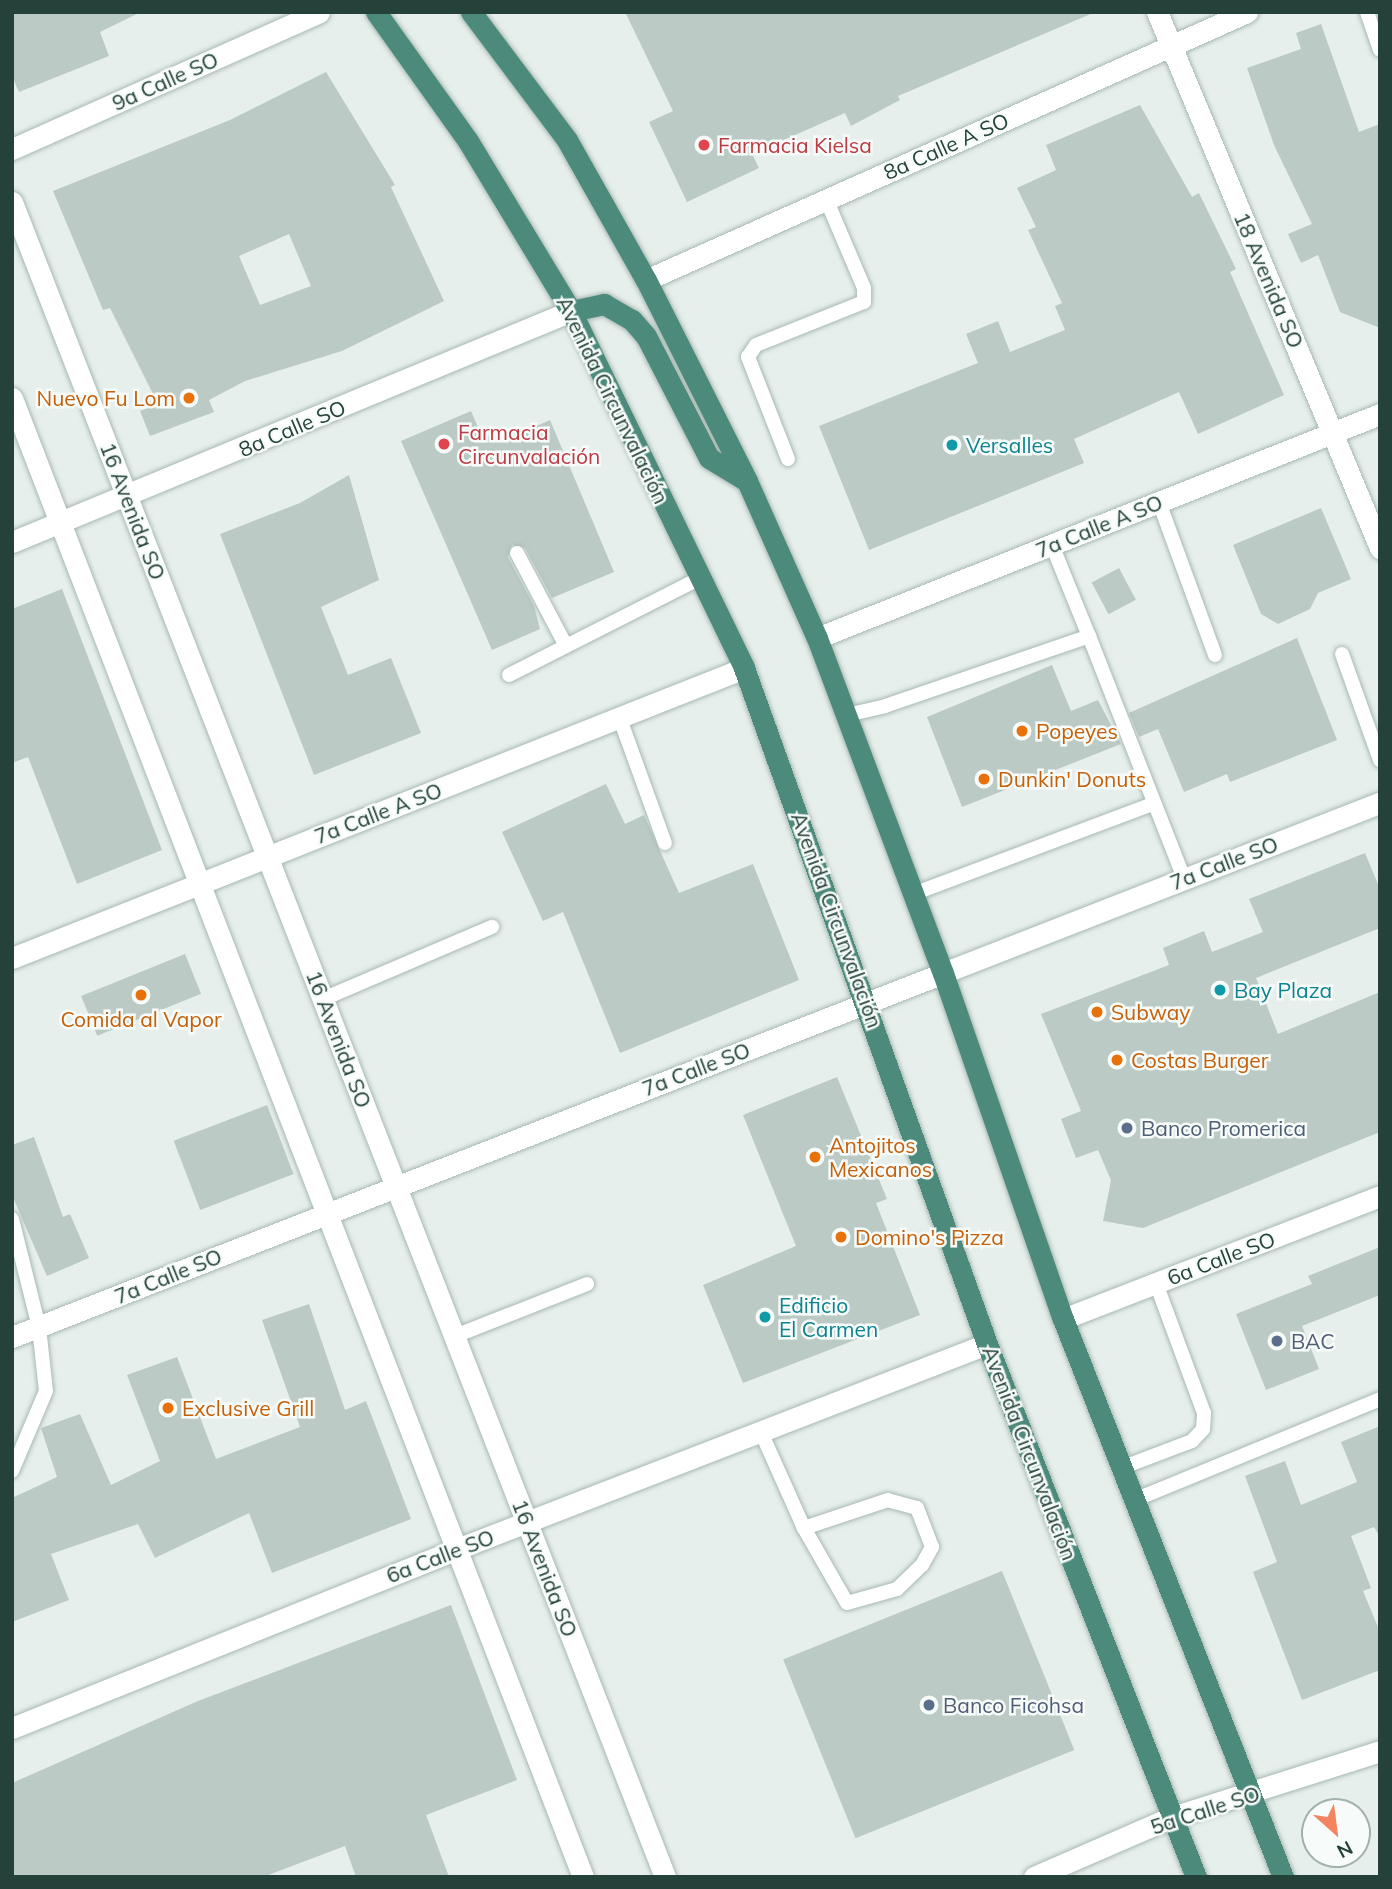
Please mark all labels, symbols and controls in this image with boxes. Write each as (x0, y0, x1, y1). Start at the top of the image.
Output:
street label: 9a Calle SO (108, 46, 222, 116)
street label: 8a Calle A SO (879, 107, 1013, 185)
place label: Farmacia Kielsa (718, 132, 872, 158)
marker: Farmacia Kielsa (696, 137, 712, 153)
street label: 18 Avenida SO (1229, 208, 1309, 352)
street label: Avenida Circunvalación (552, 292, 674, 508)
place label: Nuevo Fu Lom (37, 385, 175, 411)
marker: Nuevo Fu Lom (181, 390, 197, 406)
street label: 8a Calle SO (235, 394, 349, 462)
place label: Farmacia Circunvalación (458, 419, 600, 469)
place label: Versalles (966, 432, 1053, 458)
marker: Farmacia Circunvalación (436, 436, 452, 452)
marker: Versalles (944, 437, 960, 453)
street label: 16 Avenida SO (95, 439, 171, 583)
street label: 7a Calle A SO (1032, 489, 1166, 563)
place label: Popeyes (1036, 718, 1118, 744)
marker: Popeyes (1014, 723, 1030, 739)
place label: Dunkin' Donuts (998, 766, 1146, 792)
marker: Dunkin' Donuts (976, 771, 992, 787)
street label: 7a Calle A SO (311, 777, 445, 849)
street label: Avenida Circunvalación (786, 809, 888, 1031)
street label: 7a Calle SO (1167, 831, 1281, 895)
street label: 16 Avenida SO (301, 967, 377, 1111)
place label: Bay Plaza (1234, 977, 1332, 1003)
marker: Bay Plaza (1212, 982, 1228, 998)
marker: Comida al Vapor (133, 987, 149, 1003)
place label: Subway (1111, 999, 1190, 1025)
marker: Subway (1089, 1004, 1105, 1020)
place label: Comida al Vapor (60, 1006, 222, 1032)
street label: 7a Calle SO (639, 1037, 753, 1101)
place label: Costas Burger (1131, 1047, 1268, 1073)
marker: Costas Burger (1109, 1052, 1125, 1068)
place label: Banco Promerica (1141, 1115, 1306, 1141)
marker: Banco Promerica (1119, 1120, 1135, 1136)
place label: Antojitos Mexicanos (829, 1132, 932, 1182)
marker: Antojitos Mexicanos (807, 1149, 823, 1165)
place label: Domino's Pizza (855, 1224, 1004, 1250)
street label: 6a Calle SO (1164, 1226, 1278, 1290)
marker: Domino's Pizza (833, 1229, 849, 1245)
street label: 7a Calle SO (111, 1243, 225, 1309)
place label: Edificio El Carmen (779, 1292, 878, 1342)
marker: Edificio El Carmen (757, 1309, 773, 1325)
place label: BAC (1291, 1328, 1335, 1354)
marker: BAC (1269, 1333, 1285, 1349)
street label: Avenida Circunvalación (977, 1342, 1083, 1564)
place label: Exclusive Grill (182, 1395, 314, 1421)
marker: Exclusive Grill (160, 1400, 176, 1416)
street label: 16 Avenida SO (507, 1496, 583, 1640)
street label: 6a Calle SO (383, 1524, 497, 1588)
place label: Banco Ficohsa (943, 1692, 1084, 1718)
marker: Banco Ficohsa (921, 1697, 937, 1713)
street label: 5a Calle SO (1147, 1780, 1263, 1840)
north arrow (1301, 1798, 1371, 1868)
text: N (1333, 1836, 1357, 1864)

